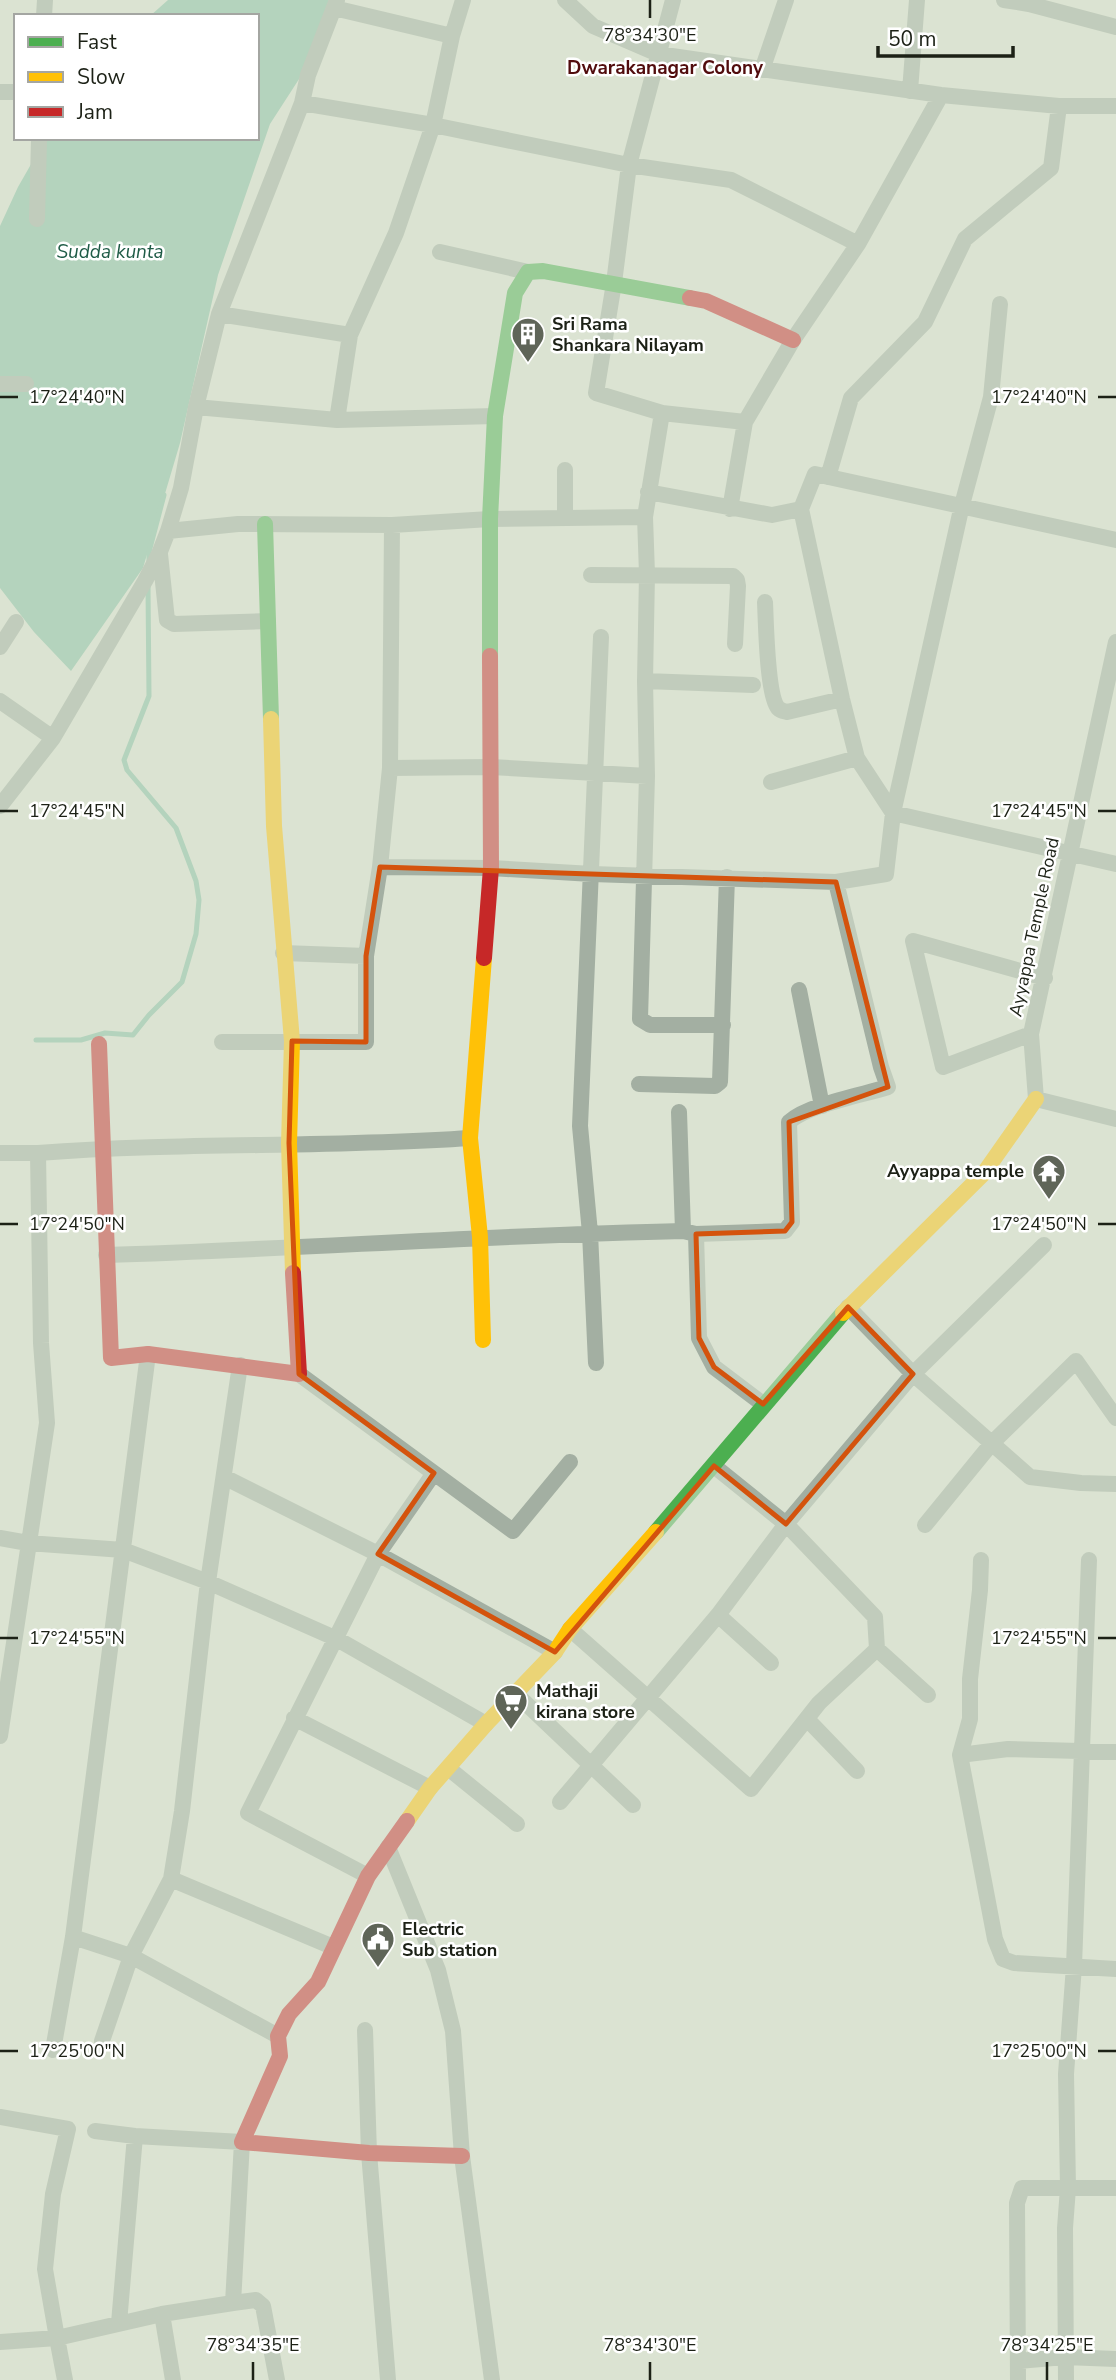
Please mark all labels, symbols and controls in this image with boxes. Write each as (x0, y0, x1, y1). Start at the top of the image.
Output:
legend (14, 14, 259, 140)
scale bar (878, 14, 1013, 58)
text: 78°34'30"E (604, 23, 697, 47)
text: 50 m (888, 25, 937, 53)
text: Fast (77, 28, 117, 56)
district label: Dwarakanagar Colony (567, 55, 764, 81)
text: Slow (77, 63, 126, 91)
text: Jam (76, 98, 113, 126)
water label: Sudda kunta (56, 239, 164, 265)
place label: Sri Rama Shankara Nilayam (552, 312, 704, 357)
building icon: Sri Rama Shankara Nilayam (509, 315, 547, 364)
text: 17°24'40"N (29, 385, 125, 409)
text: 17°24'40"N (991, 385, 1087, 409)
text: 17°24'45"N (29, 799, 125, 823)
text: 17°24'45"N (991, 799, 1087, 823)
street label: Ayyappa Temple Road (1003, 835, 1065, 1019)
temple icon: Ayyappa temple (1030, 1152, 1068, 1201)
place label: Ayyappa temple (887, 1159, 1024, 1183)
text: 17°24'50"N (29, 1212, 125, 1236)
text: 17°24'50"N (991, 1212, 1087, 1236)
text: 17°24'55"N (29, 1626, 125, 1650)
text: 17°24'55"N (991, 1626, 1087, 1650)
place label: Mathaji kirana store (536, 1679, 635, 1724)
supermarket icon: Mathaji kirana store (492, 1682, 530, 1731)
place label: Electric Sub station (402, 1917, 497, 1962)
public building icon: Electric Sub station (359, 1920, 397, 1969)
text: 17°25'00"N (29, 2039, 125, 2063)
text: 17°25'00"N (991, 2039, 1087, 2063)
text: 78°34'35"E (207, 2333, 300, 2357)
text: 78°34'30"E (604, 2333, 697, 2357)
text: 78°34'25"E (1001, 2333, 1094, 2357)

